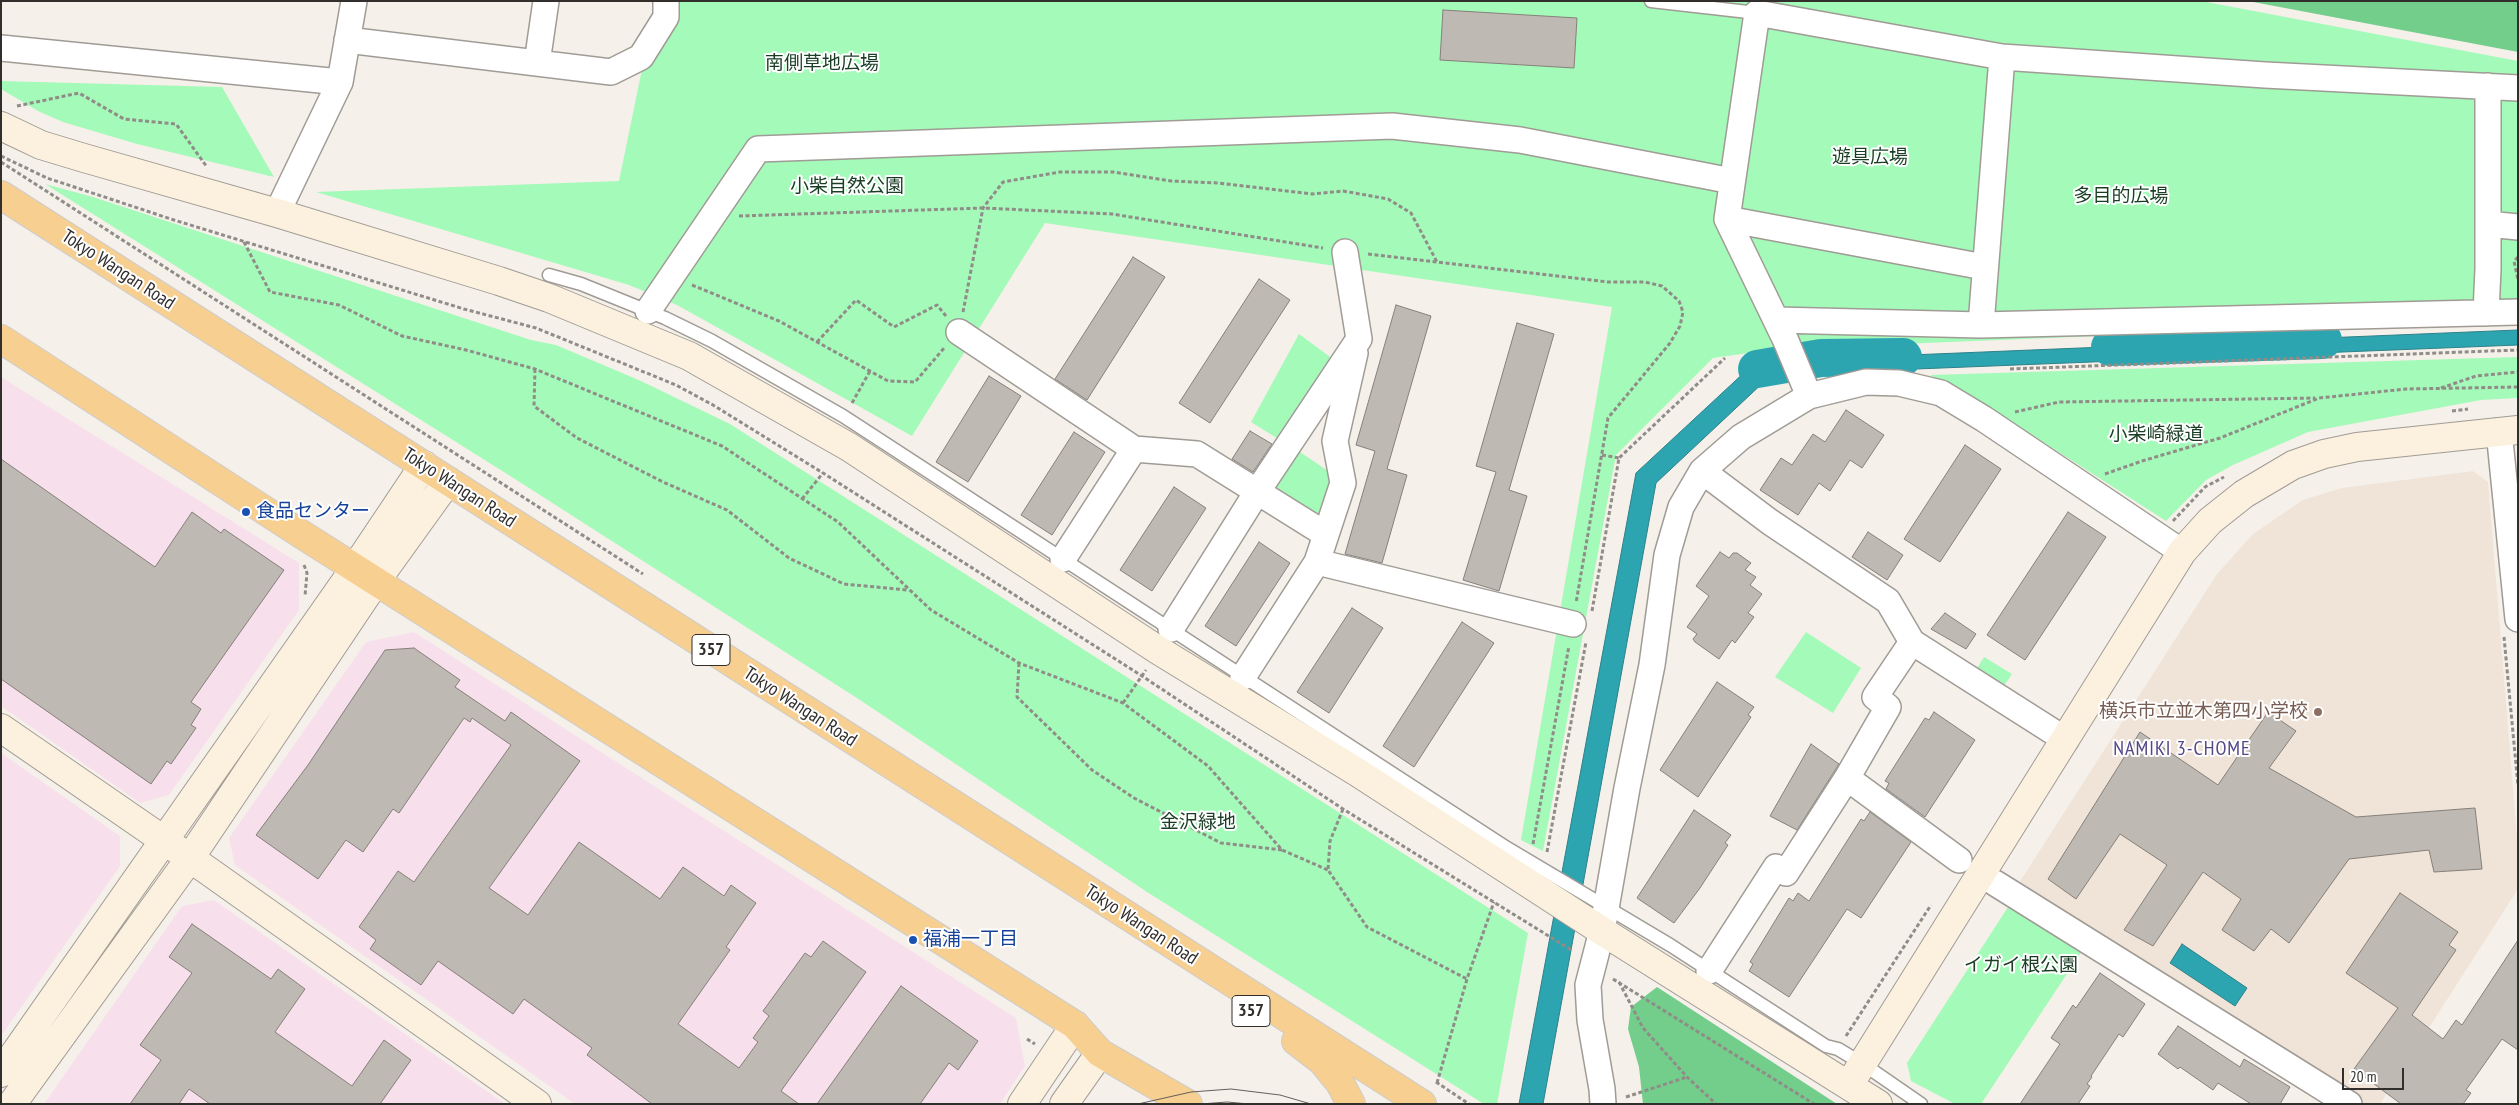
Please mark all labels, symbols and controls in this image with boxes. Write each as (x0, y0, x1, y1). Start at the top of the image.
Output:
park label: 南側草地広場 (765, 53, 879, 75)
park label: 遊具広場 (1832, 147, 1908, 169)
park label: 小柴自然公園 (790, 176, 904, 198)
park label: 多目的広場 (2074, 186, 2168, 208)
street label: Tokyo Wangan Road (57, 225, 179, 315)
park label: 小柴崎緑道 (2109, 424, 2203, 446)
street label: Tokyo Wangan Road (398, 443, 520, 533)
place label: 食品センター (256, 501, 370, 523)
marker: 食品センター (240, 506, 252, 518)
road number: 357 (692, 634, 730, 666)
street label: Tokyo Wangan Road (739, 662, 861, 752)
place label: 横浜市立並木第四小学校 (2099, 701, 2308, 723)
marker: 横浜市立並木第四小学校 (2312, 706, 2324, 718)
district label: NAMIKI 3-CHOME (2112, 737, 2252, 761)
park label: 金沢緑地 (1160, 812, 1236, 834)
street label: Tokyo Wangan Road (1080, 880, 1202, 970)
place label: 福浦一丁目 (923, 929, 1018, 951)
marker: 福浦一丁目 (907, 934, 919, 946)
park label: イガイ根公園 (1964, 955, 2078, 977)
road number: 357 (1232, 996, 1270, 1026)
scale bar (2344, 1058, 2406, 1090)
text: 20 m (2350, 1067, 2376, 1086)

